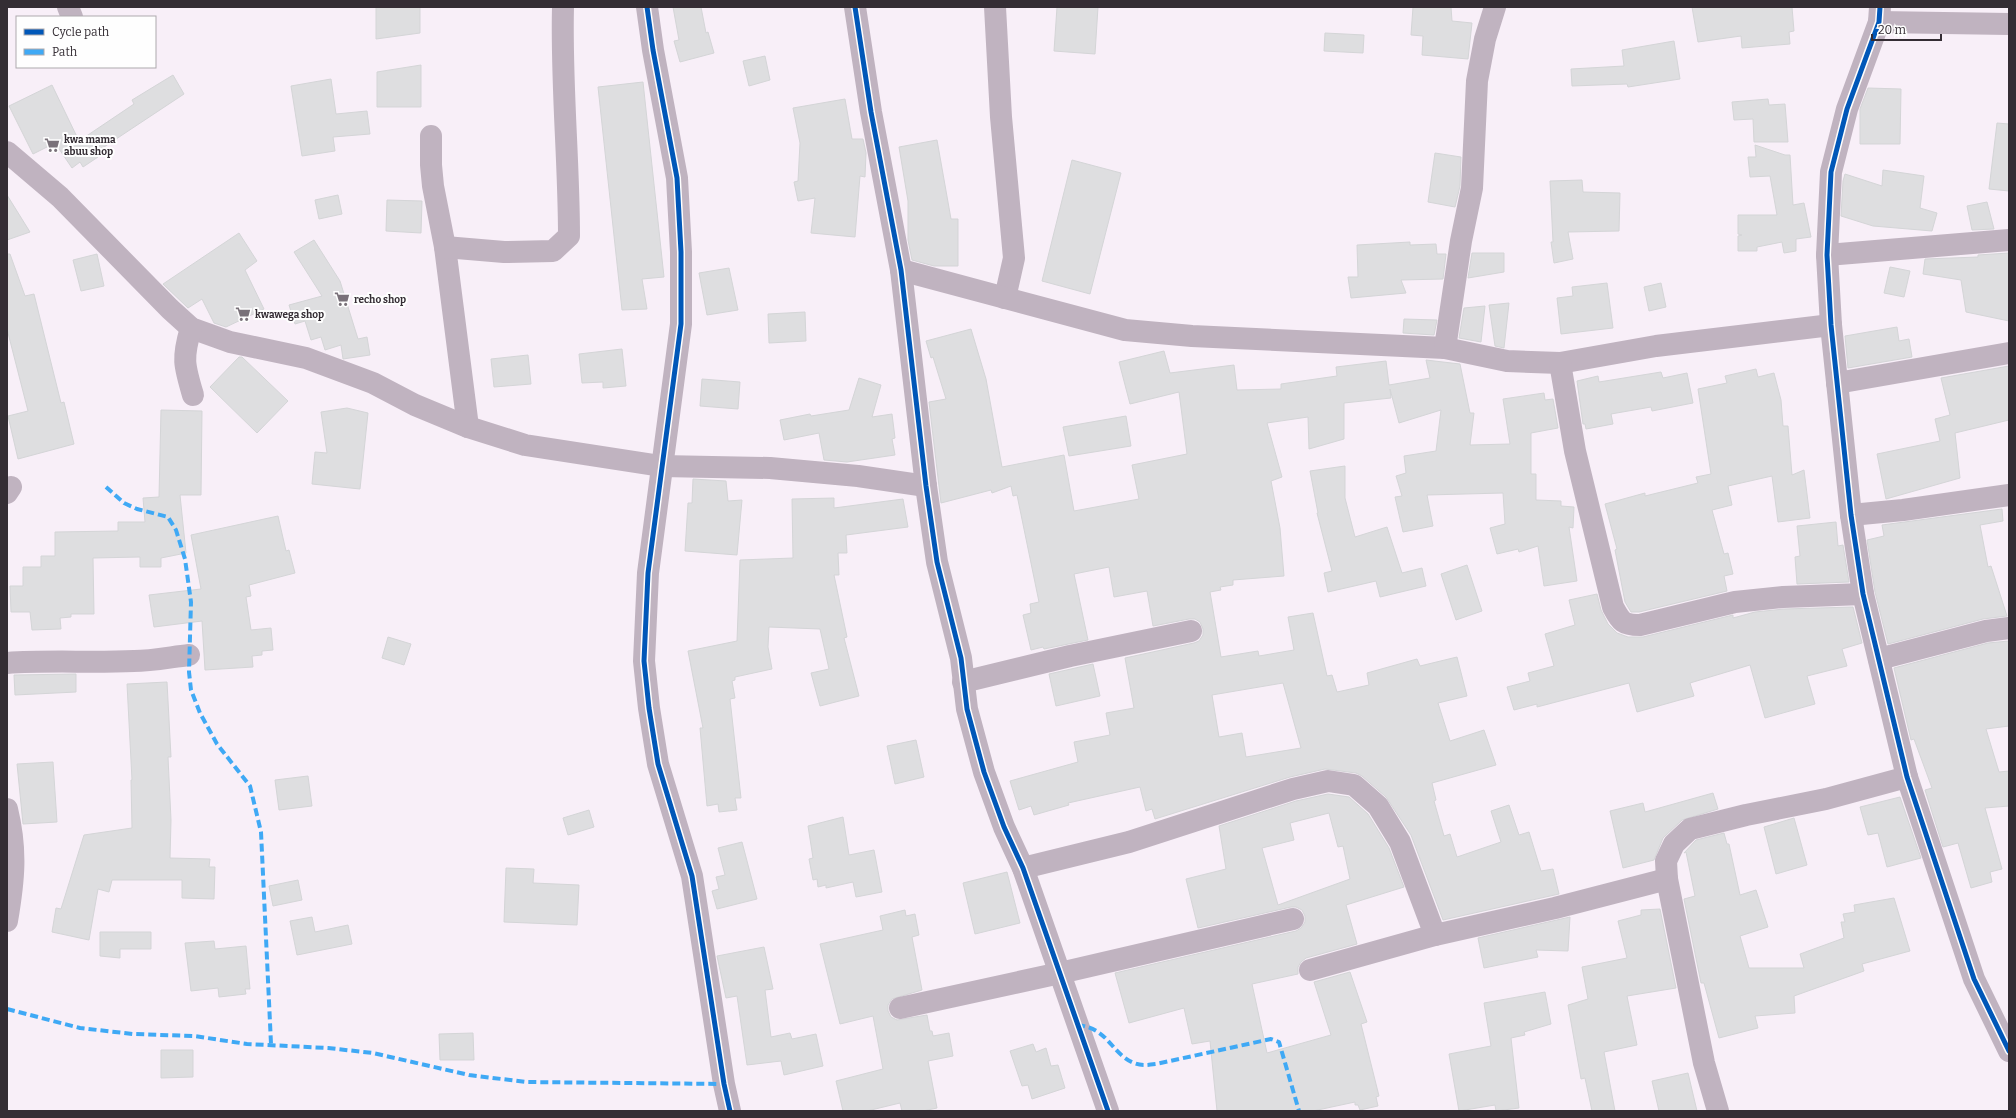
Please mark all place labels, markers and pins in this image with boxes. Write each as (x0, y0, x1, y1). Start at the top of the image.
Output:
place label: kwa mama abuu shop (64, 134, 116, 158)
supermarket icon: kwa mama abuu shop (43, 136, 61, 154)
supermarket icon: recho shop (333, 290, 351, 308)
place label: recho shop (354, 294, 406, 306)
supermarket icon: kwawega shop (234, 305, 252, 323)
place label: kwawega shop (255, 309, 324, 321)

